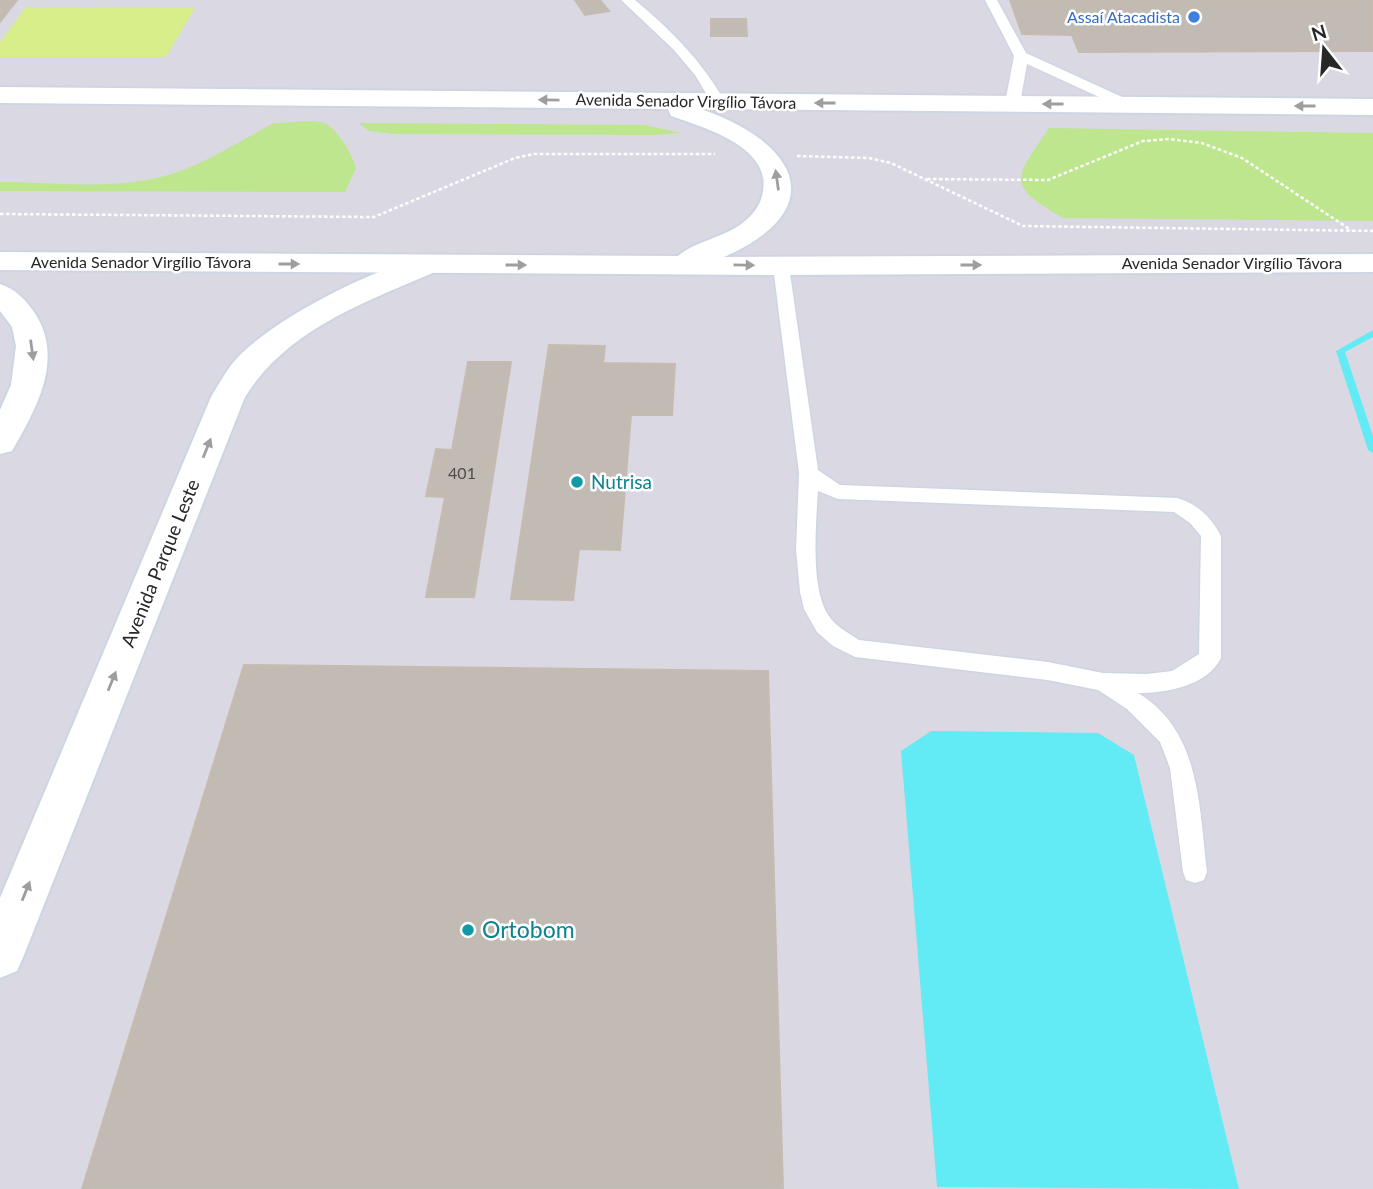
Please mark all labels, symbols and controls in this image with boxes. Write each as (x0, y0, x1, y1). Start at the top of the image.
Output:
place label: Assaí Atacadista (1067, 7, 1180, 26)
marker: Assaí Atacadista (1186, 9, 1202, 25)
north arrow (1289, 14, 1359, 84)
text: N (1309, 19, 1329, 45)
street label: Avenida Senador Virgílio Távora (576, 89, 796, 112)
one-way arrow (538, 94, 560, 106)
one-way arrow (814, 97, 836, 109)
one-way arrow (1042, 98, 1064, 110)
one-way arrow (1294, 100, 1316, 112)
one-way arrow (771, 168, 782, 190)
street label: Avenida Senador Virgílio Távora (31, 252, 251, 271)
street label: Avenida Senador Virgílio Távora (1122, 253, 1342, 272)
one-way arrow (278, 258, 300, 270)
one-way arrow (505, 259, 527, 271)
one-way arrow (960, 259, 982, 271)
one-way arrow (733, 260, 755, 271)
one-way arrow (27, 339, 38, 361)
one-way arrow (202, 437, 213, 458)
house number: 401 (448, 463, 476, 482)
place label: Nutrisa (591, 470, 652, 493)
marker: Nutrisa (569, 474, 585, 490)
street label: Avenida Parque Leste (115, 475, 204, 650)
one-way arrow (106, 670, 117, 691)
one-way arrow (20, 881, 31, 902)
place label: Ortobom (482, 915, 575, 943)
marker: Ortobom (460, 922, 476, 938)

